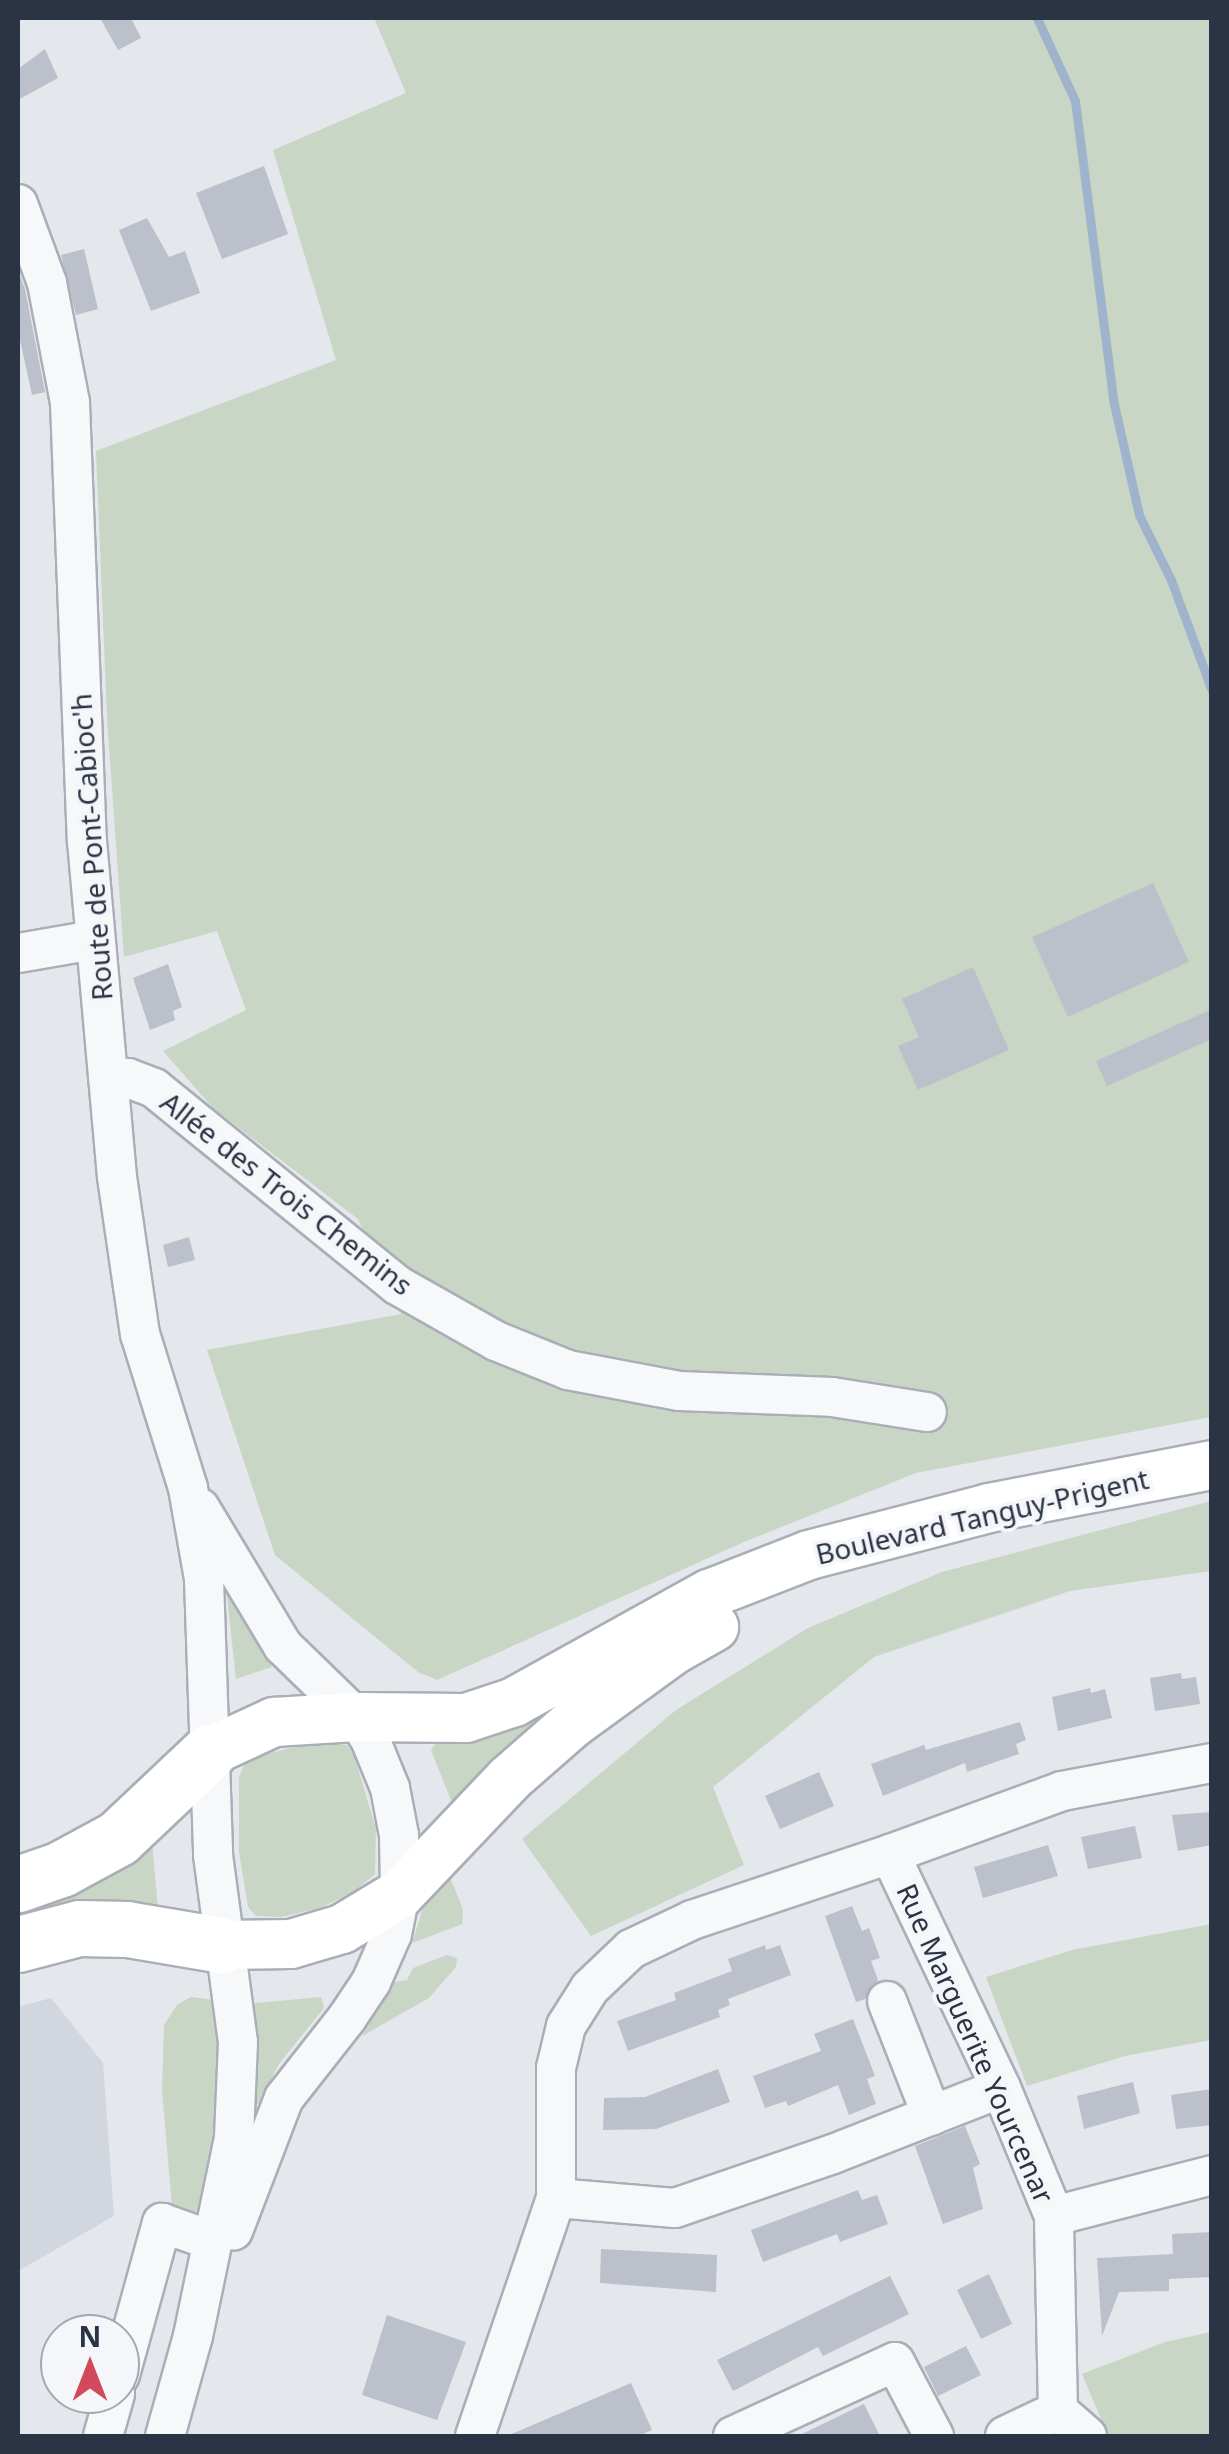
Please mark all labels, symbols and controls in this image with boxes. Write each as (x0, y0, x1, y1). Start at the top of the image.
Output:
street label: Route de Pont-Cabioc'h (64, 692, 118, 1002)
street label: Allée des Trois Chemins (155, 1084, 419, 1302)
street label: Boulevard Tanguy-Prigent (812, 1461, 1152, 1571)
street label: Rue Marguerite Yourcenar (890, 1878, 1062, 2208)
north arrow (40, 2314, 140, 2414)
text: N (79, 2317, 101, 2355)

